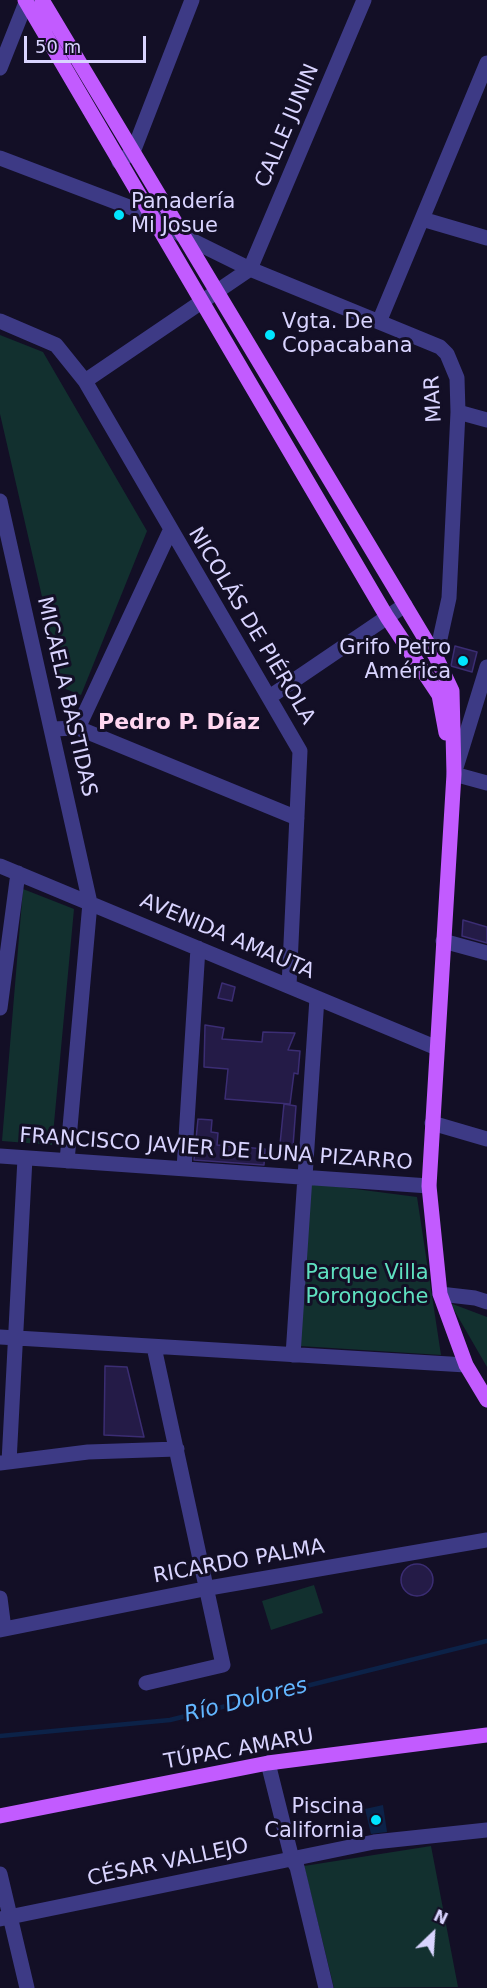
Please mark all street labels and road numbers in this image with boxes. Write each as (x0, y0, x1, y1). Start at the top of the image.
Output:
street label: CALLE JUNIN (251, 61, 325, 191)
street label: MAR (420, 375, 448, 423)
street label: NICOLÁS DE PIÉROLA (182, 523, 320, 729)
street label: MICAELA BASTIDAS (31, 595, 101, 799)
street label: AVENIDA AMAUTA (136, 889, 318, 985)
street label: FRANCISCO JAVIER DE LUNA PIZARRO (19, 1124, 413, 1176)
street label: RICARDO PALMA (151, 1535, 327, 1589)
street label: TÚPAC AMARU (162, 1724, 316, 1776)
street label: CÉSAR VALLEJO (85, 1834, 251, 1892)

